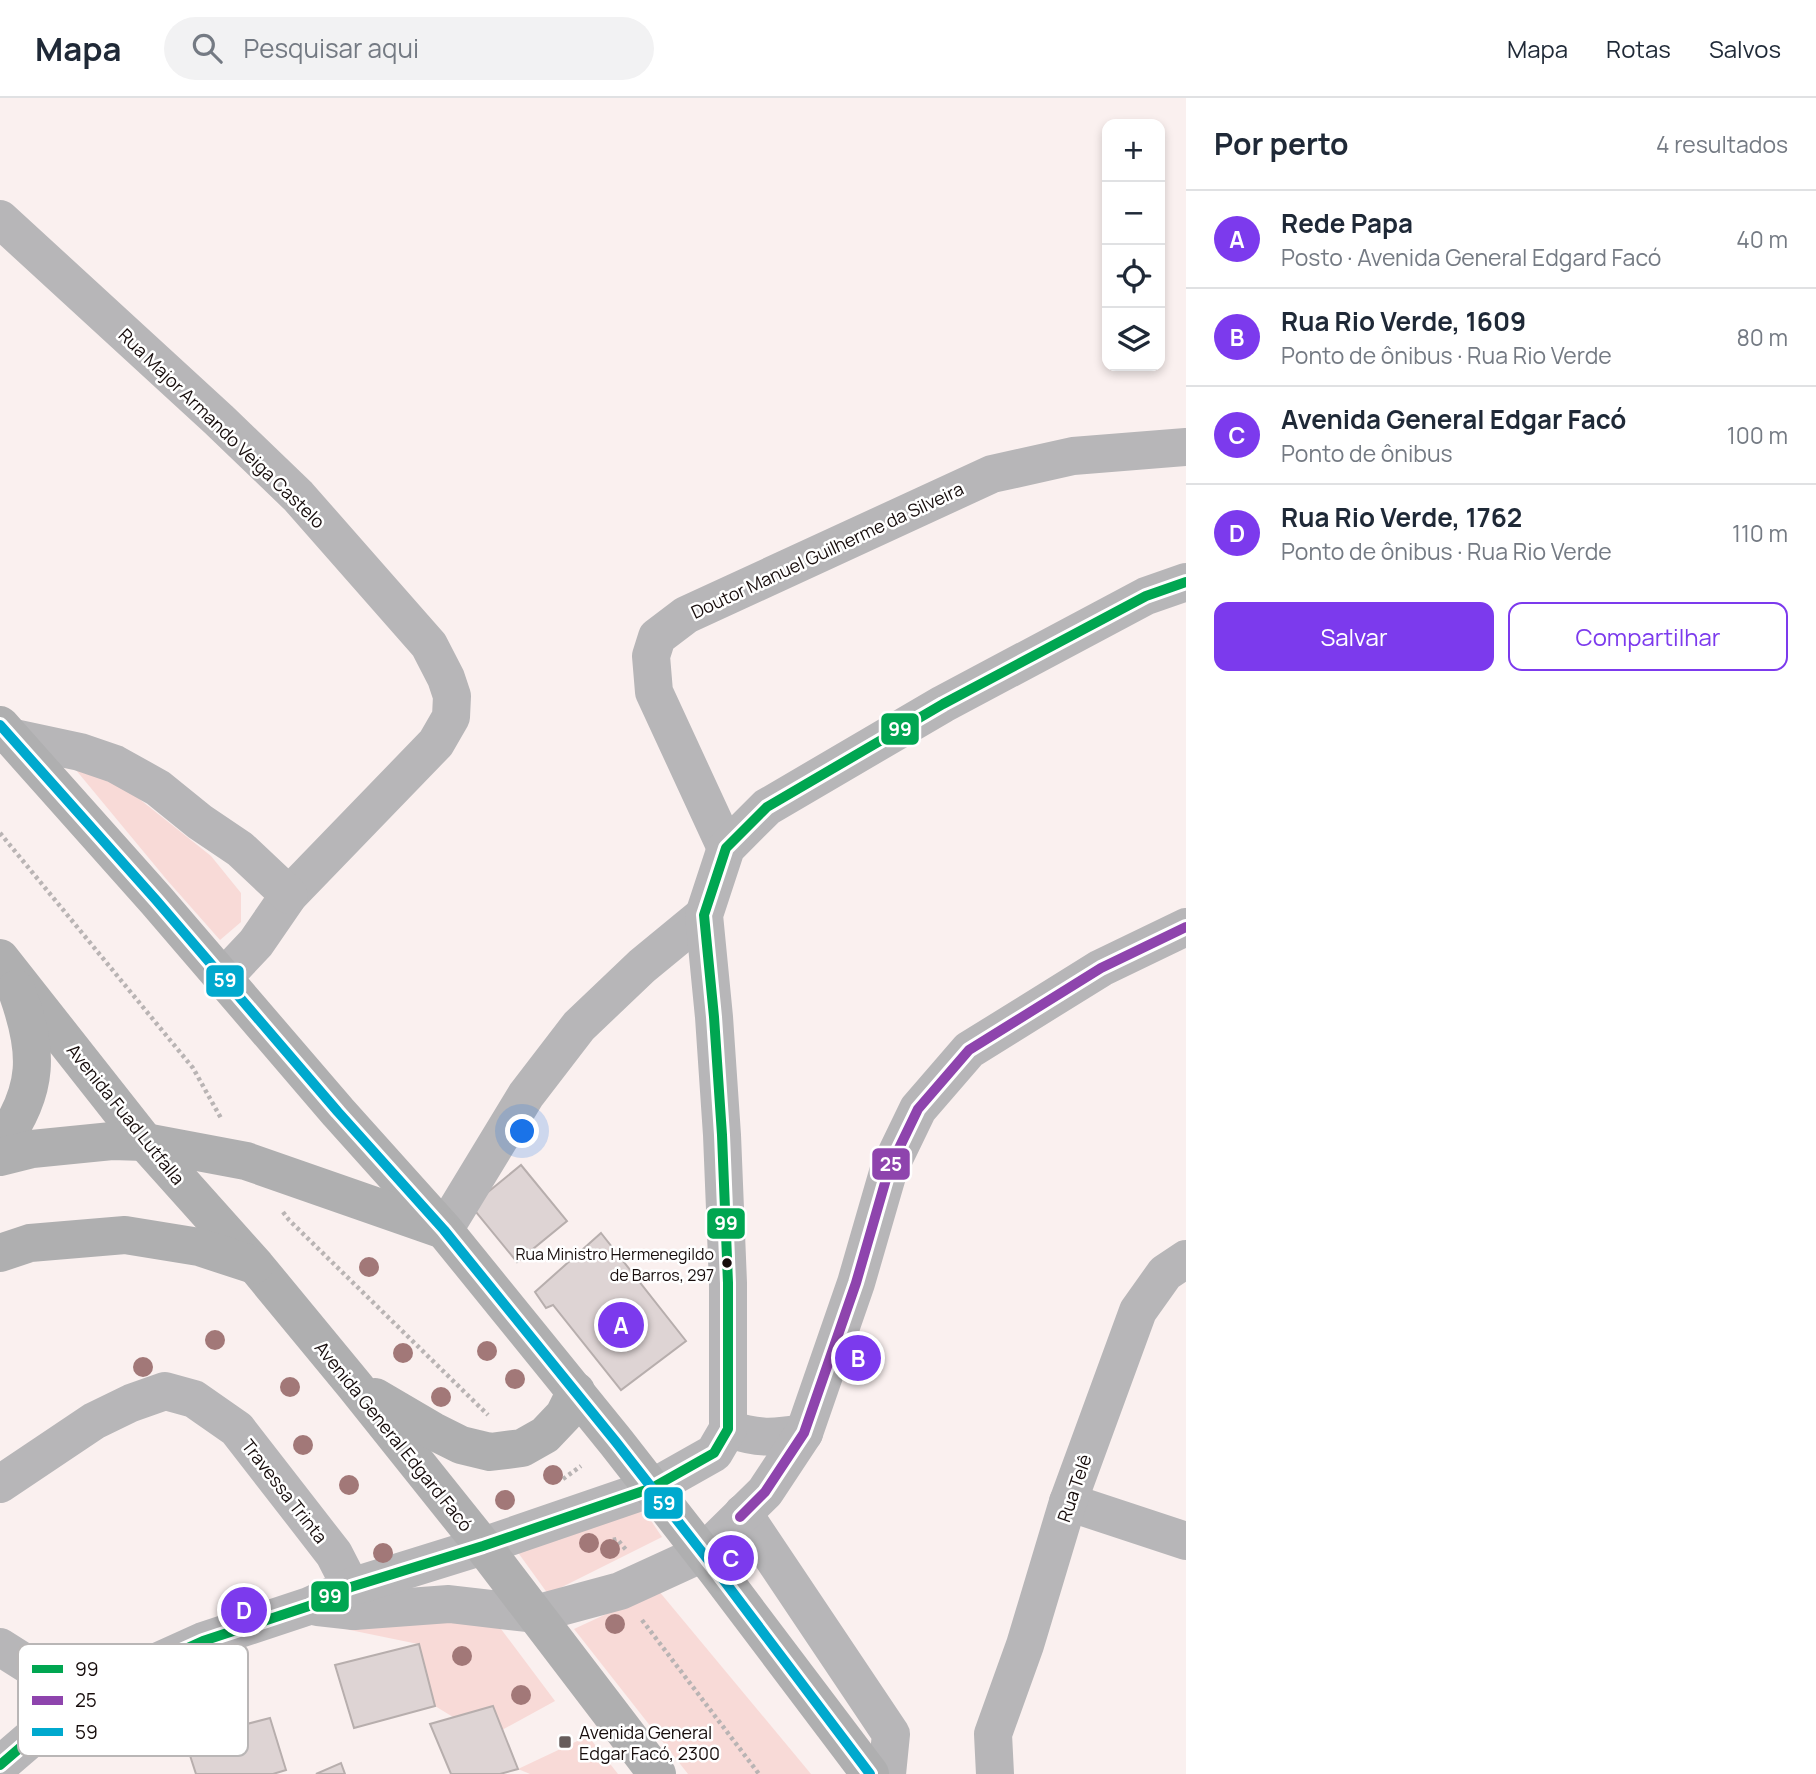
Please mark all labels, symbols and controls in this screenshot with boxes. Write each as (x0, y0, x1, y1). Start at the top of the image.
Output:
search box (164, 17, 654, 80)
text: Mapa (35, 26, 122, 71)
icon: search (188, 29, 226, 67)
text: Pesquisar aqui (244, 30, 419, 66)
text: Mapa (1507, 32, 1568, 65)
text: Rotas (1606, 32, 1671, 65)
text: Salvos (1709, 32, 1781, 65)
map controls (1102, 119, 1165, 371)
button: + (1102, 119, 1165, 182)
text: Por perto (1214, 123, 1349, 164)
text: 4 resultados (1656, 128, 1788, 160)
button: − (1102, 182, 1165, 245)
text: Rede Papa (1281, 205, 1413, 241)
text: A (1229, 223, 1245, 255)
text: 40 m (1736, 223, 1788, 255)
text: Posto · Avenida General Edgard Facó (1281, 241, 1661, 273)
button: locate (1102, 245, 1165, 308)
text: Rua Rio Verde, 1609 (1281, 303, 1526, 339)
button: layers (1102, 308, 1165, 371)
text: B (1230, 321, 1244, 353)
text: 80 m (1737, 321, 1788, 353)
street label: Rua Major Armando Veiga Castelo (114, 323, 330, 533)
text: Ponto de ônibus · Rua Rio Verde (1281, 339, 1612, 371)
text: Avenida General Edgar Facó (1281, 401, 1626, 437)
text: C (1229, 419, 1246, 451)
text: 100 m (1727, 419, 1788, 451)
text: Ponto de ônibus (1281, 437, 1453, 469)
street label: Doutor Manuel Guilherme da Silveira (687, 476, 967, 624)
text: Rua Rio Verde, 1762 (1281, 499, 1522, 535)
text: D (1229, 517, 1245, 549)
text: 110 m (1732, 517, 1788, 549)
text: Ponto de ônibus · Rua Rio Verde (1281, 535, 1612, 567)
button: Salvar (1214, 602, 1494, 671)
button: Compartilhar (1508, 602, 1788, 671)
line badge: 99 (880, 712, 920, 746)
text: 99 (888, 716, 912, 742)
line badge: 59 (205, 964, 245, 998)
text: 59 (214, 967, 236, 993)
street label: Avenida Fuad Lutfalla (62, 1039, 190, 1189)
your location (505, 1114, 539, 1148)
line badge: 25 (871, 1147, 911, 1181)
text: 25 (880, 1151, 902, 1177)
line badge: 99 (706, 1207, 746, 1240)
text: 99 (714, 1210, 738, 1236)
place label: Rua Ministro Hermenegildo de Barros, 297 (515, 1243, 714, 1286)
marker: Rua Ministro Hermenegildo de Barros, 297 (720, 1256, 734, 1270)
pin: A (598, 1299, 644, 1351)
pin: B (835, 1332, 881, 1384)
street label: Avenida General Edgard Facó (310, 1336, 478, 1536)
street label: Travessa Trinta (237, 1434, 333, 1548)
street label: Rua Telê (1051, 1451, 1097, 1525)
line badge: 59 (643, 1486, 684, 1520)
text: 59 (653, 1490, 675, 1516)
pin: C (708, 1532, 754, 1584)
line badge: 99 (310, 1580, 350, 1613)
text: 99 (318, 1583, 342, 1609)
pin: D (221, 1584, 267, 1636)
legend (18, 1644, 248, 1756)
text: 99 (75, 1656, 99, 1682)
text: 25 (75, 1687, 97, 1713)
text: 59 (75, 1719, 98, 1745)
place label: Avenida General Edgar Facó, 2300 (579, 1720, 720, 1765)
marker: Avenida General Edgar Facó, 2300 (557, 1734, 573, 1750)

